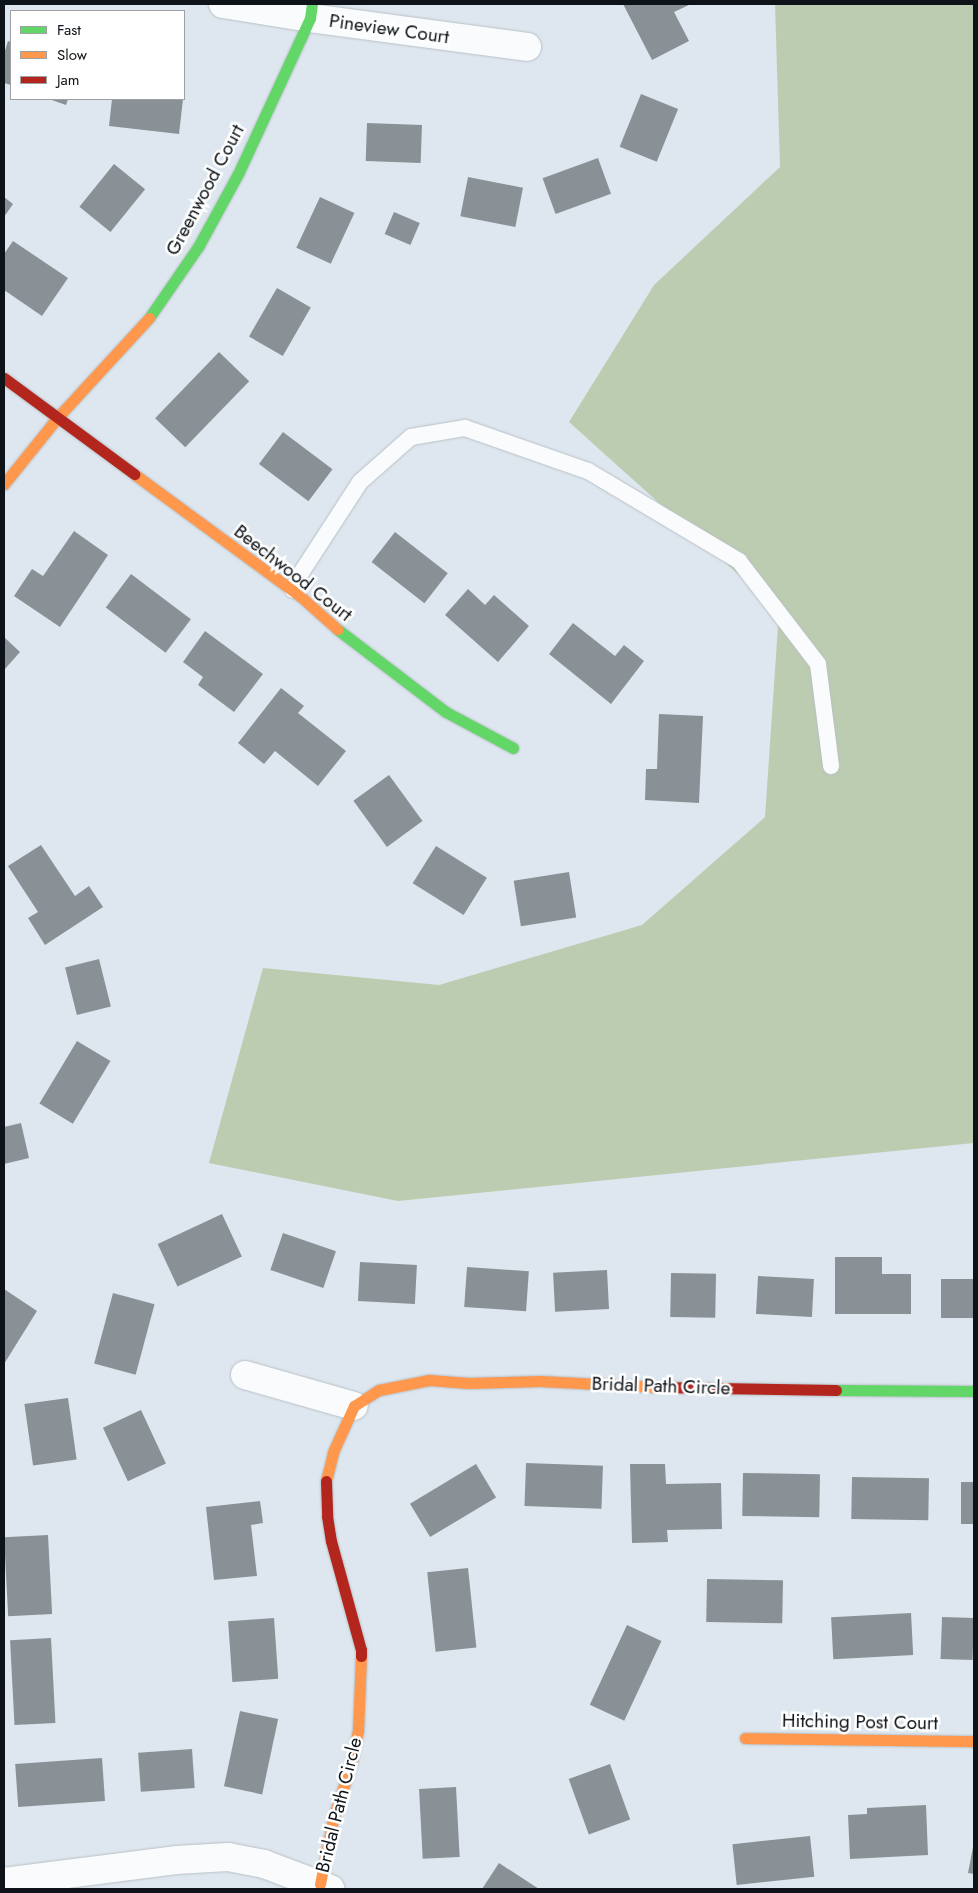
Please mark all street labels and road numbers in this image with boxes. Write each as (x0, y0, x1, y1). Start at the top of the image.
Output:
street label: Pineview Court (328, 9, 450, 49)
street label: Greenwood Court (161, 121, 249, 259)
street label: Beechwood Court (229, 520, 357, 626)
street label: Bridal Path Circle (591, 1372, 731, 1400)
street label: Hitching Post Court (782, 1709, 938, 1735)
street label: Bridal Path Circle (311, 1735, 367, 1875)

